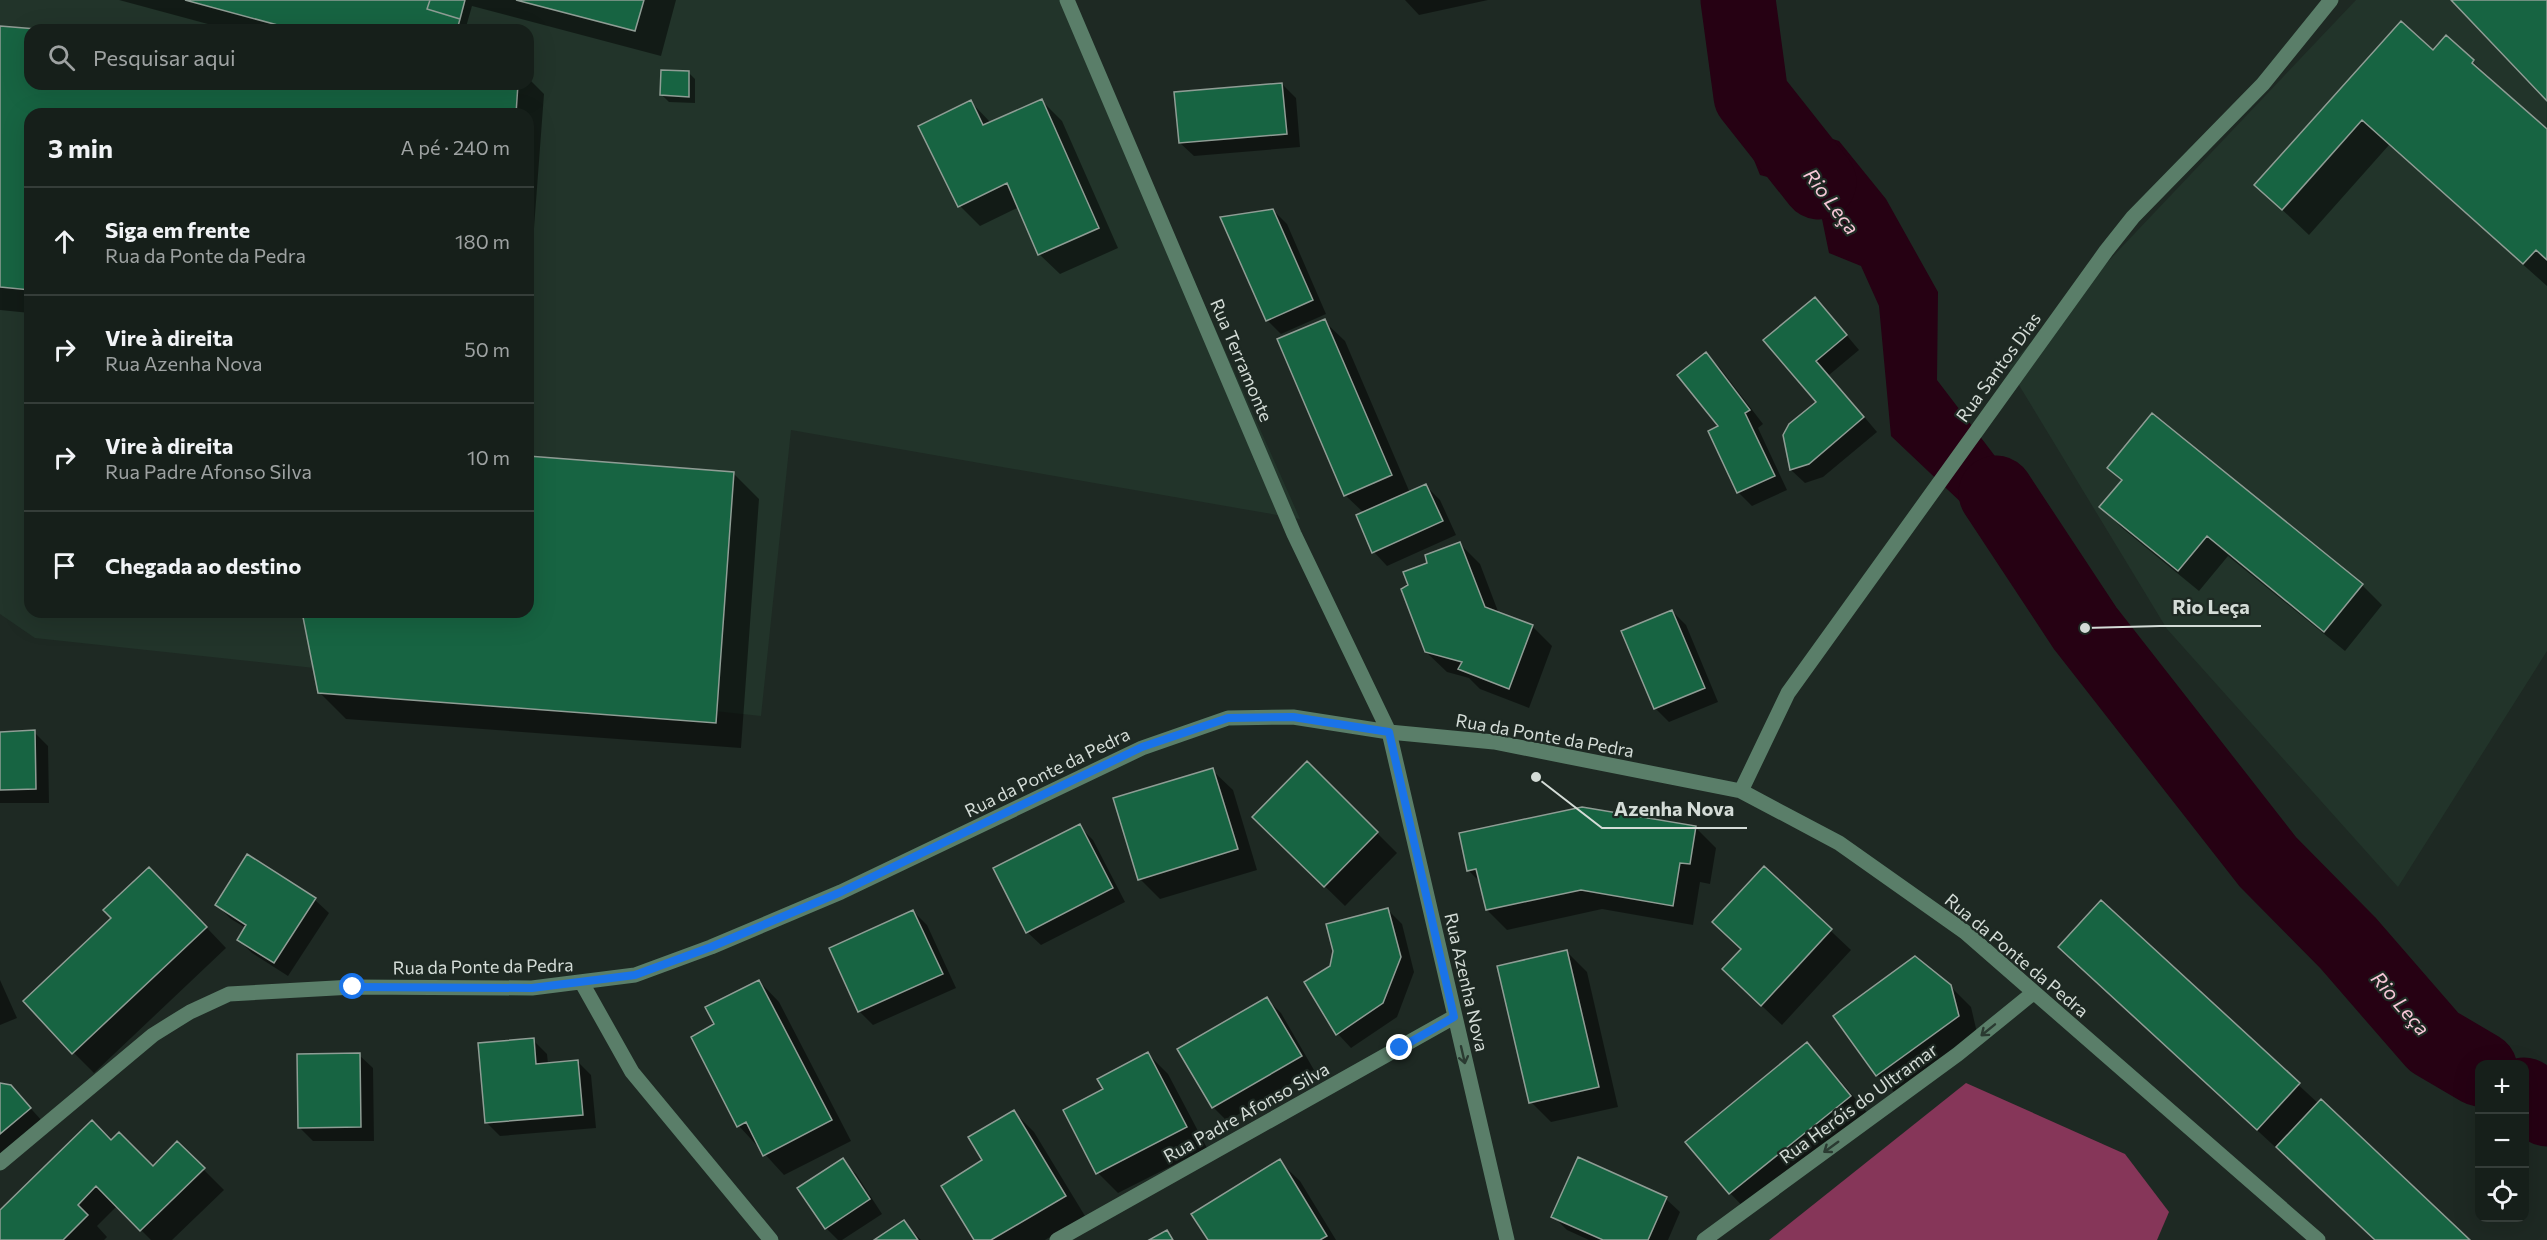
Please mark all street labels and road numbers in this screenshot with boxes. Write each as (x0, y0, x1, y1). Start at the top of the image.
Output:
street label: Rua Terramonte (1206, 295, 1278, 425)
street label: Rua Santos Dias (1951, 308, 2045, 426)
street label: Rua da Ponte da Pedra (1454, 708, 1636, 762)
street label: Rua da Ponte da Pedra (961, 722, 1133, 822)
street label: Rua da Ponte da Pedra (1941, 888, 2093, 1022)
street label: Rua Azenha Nova (1440, 910, 1494, 1054)
street label: Rua da Ponte da Pedra (392, 953, 574, 979)
street label: Rua Heróis do Ultramar (1775, 1038, 1941, 1168)
street label: Rua Padre Afonso Silva (1159, 1057, 1333, 1167)

